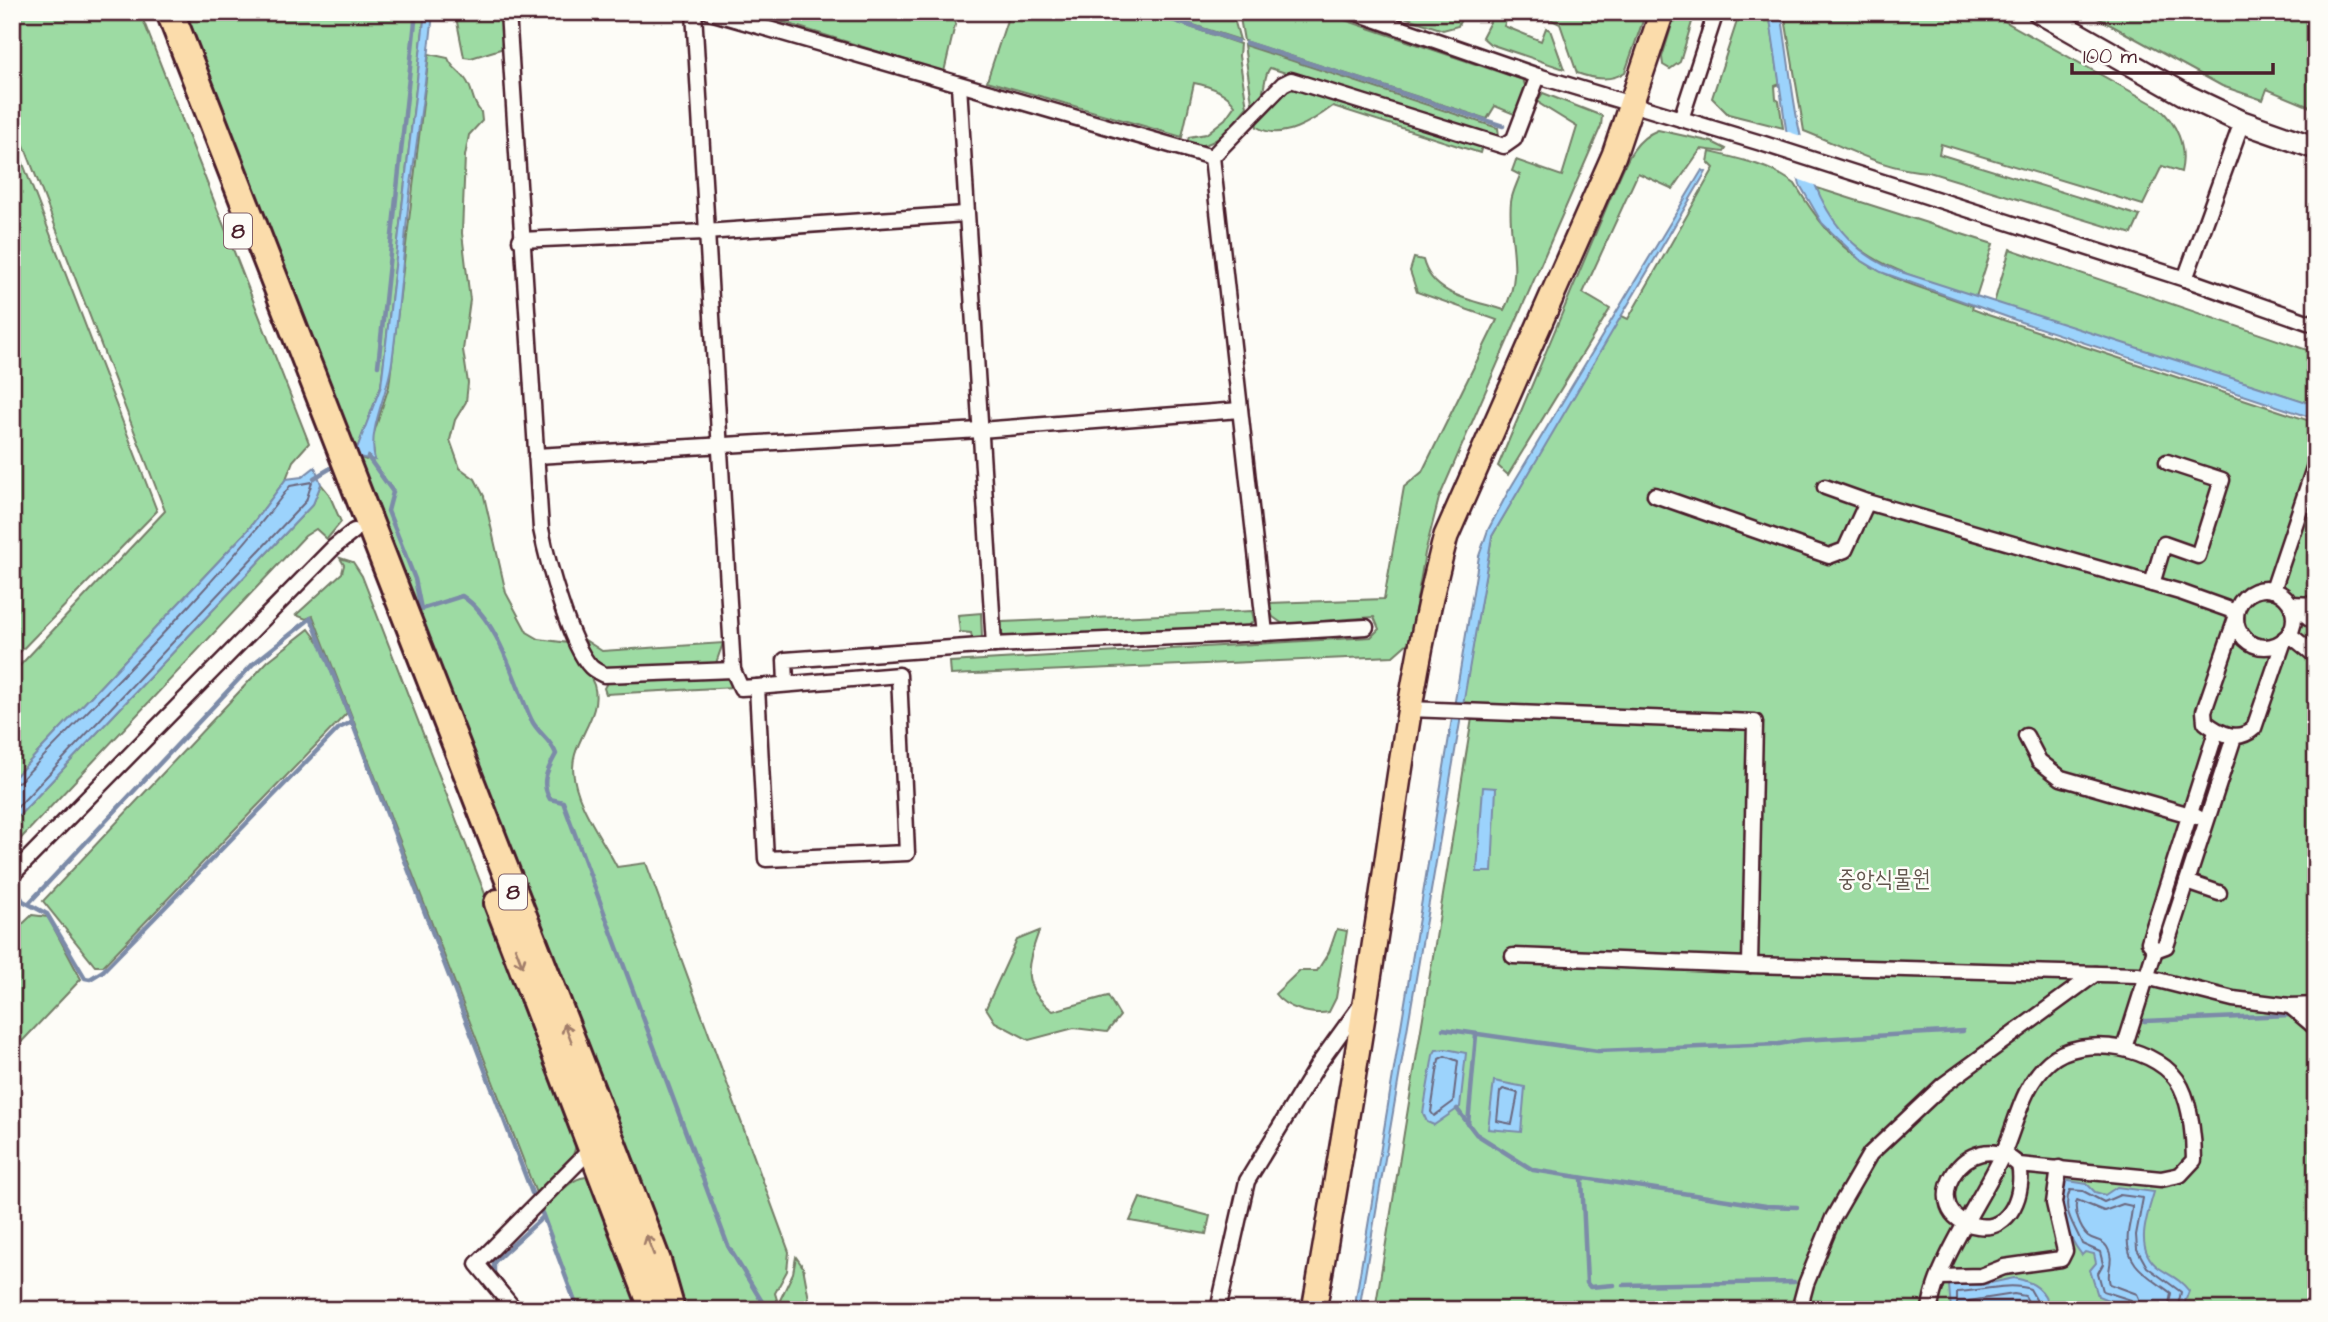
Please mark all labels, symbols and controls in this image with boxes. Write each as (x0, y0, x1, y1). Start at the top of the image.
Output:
scale bar (2072, 32, 2274, 76)
text: 100 m (2083, 42, 2138, 71)
road number: 8 (224, 214, 252, 248)
park label: 중앙식물원 (1838, 863, 1930, 895)
road number: 8 (499, 874, 527, 910)
one-way arrow (513, 946, 526, 968)
one-way arrow (561, 1022, 574, 1044)
one-way arrow (643, 1234, 656, 1256)

